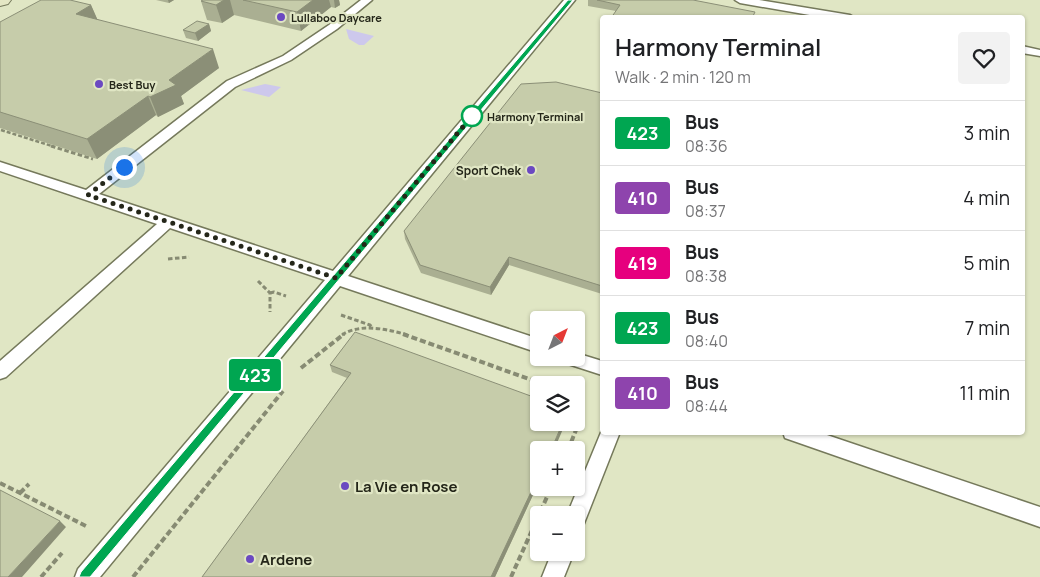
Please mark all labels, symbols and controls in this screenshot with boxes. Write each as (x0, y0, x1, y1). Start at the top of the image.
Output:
place label: Lullaboo Daycare (291, 10, 382, 25)
marker: Lullaboo Daycare (275, 11, 287, 23)
text: Harmony Terminal (615, 30, 821, 63)
button: heart (958, 32, 1010, 84)
text: Walk · 2 min · 120 m (615, 66, 751, 88)
place label: Best Buy (109, 77, 156, 92)
marker: Best Buy (93, 78, 105, 90)
marker: Harmony Terminal (461, 105, 483, 127)
place label: Harmony Terminal (487, 109, 583, 124)
text: Bus (685, 109, 719, 135)
text: 3 min (964, 120, 1010, 146)
text: 423 (626, 121, 659, 145)
text: 08:36 (685, 135, 728, 157)
your location (112, 155, 137, 180)
place label: Sport Chek (456, 162, 522, 179)
marker: Sport Chek (525, 164, 537, 176)
text: Bus (685, 174, 719, 200)
text: 4 min (963, 185, 1010, 211)
text: 410 (627, 186, 658, 210)
text: 08:37 (685, 200, 726, 222)
text: Bus (685, 239, 719, 265)
text: 5 min (963, 250, 1010, 276)
text: 419 (627, 251, 658, 275)
text: 08:38 (685, 265, 727, 287)
text: Bus (685, 304, 719, 330)
north arrow (530, 311, 585, 366)
map controls (530, 311, 585, 561)
text: 7 min (965, 315, 1010, 341)
text: 423 (626, 316, 659, 340)
text: 08:40 (685, 330, 728, 352)
line badge: 423 (226, 359, 284, 391)
text: 423 (239, 363, 271, 387)
text: Bus (685, 369, 719, 395)
button: layers (530, 376, 585, 431)
text: 11 min (960, 380, 1010, 406)
text: 410 (627, 381, 658, 405)
text: 08:44 (685, 395, 728, 417)
button: + (530, 441, 585, 496)
place label: La Vie en Rose (355, 476, 458, 497)
marker: La Vie en Rose (339, 480, 351, 492)
button: − (530, 506, 585, 561)
place label: Ardene (260, 549, 312, 570)
marker: Ardene (244, 553, 256, 565)

